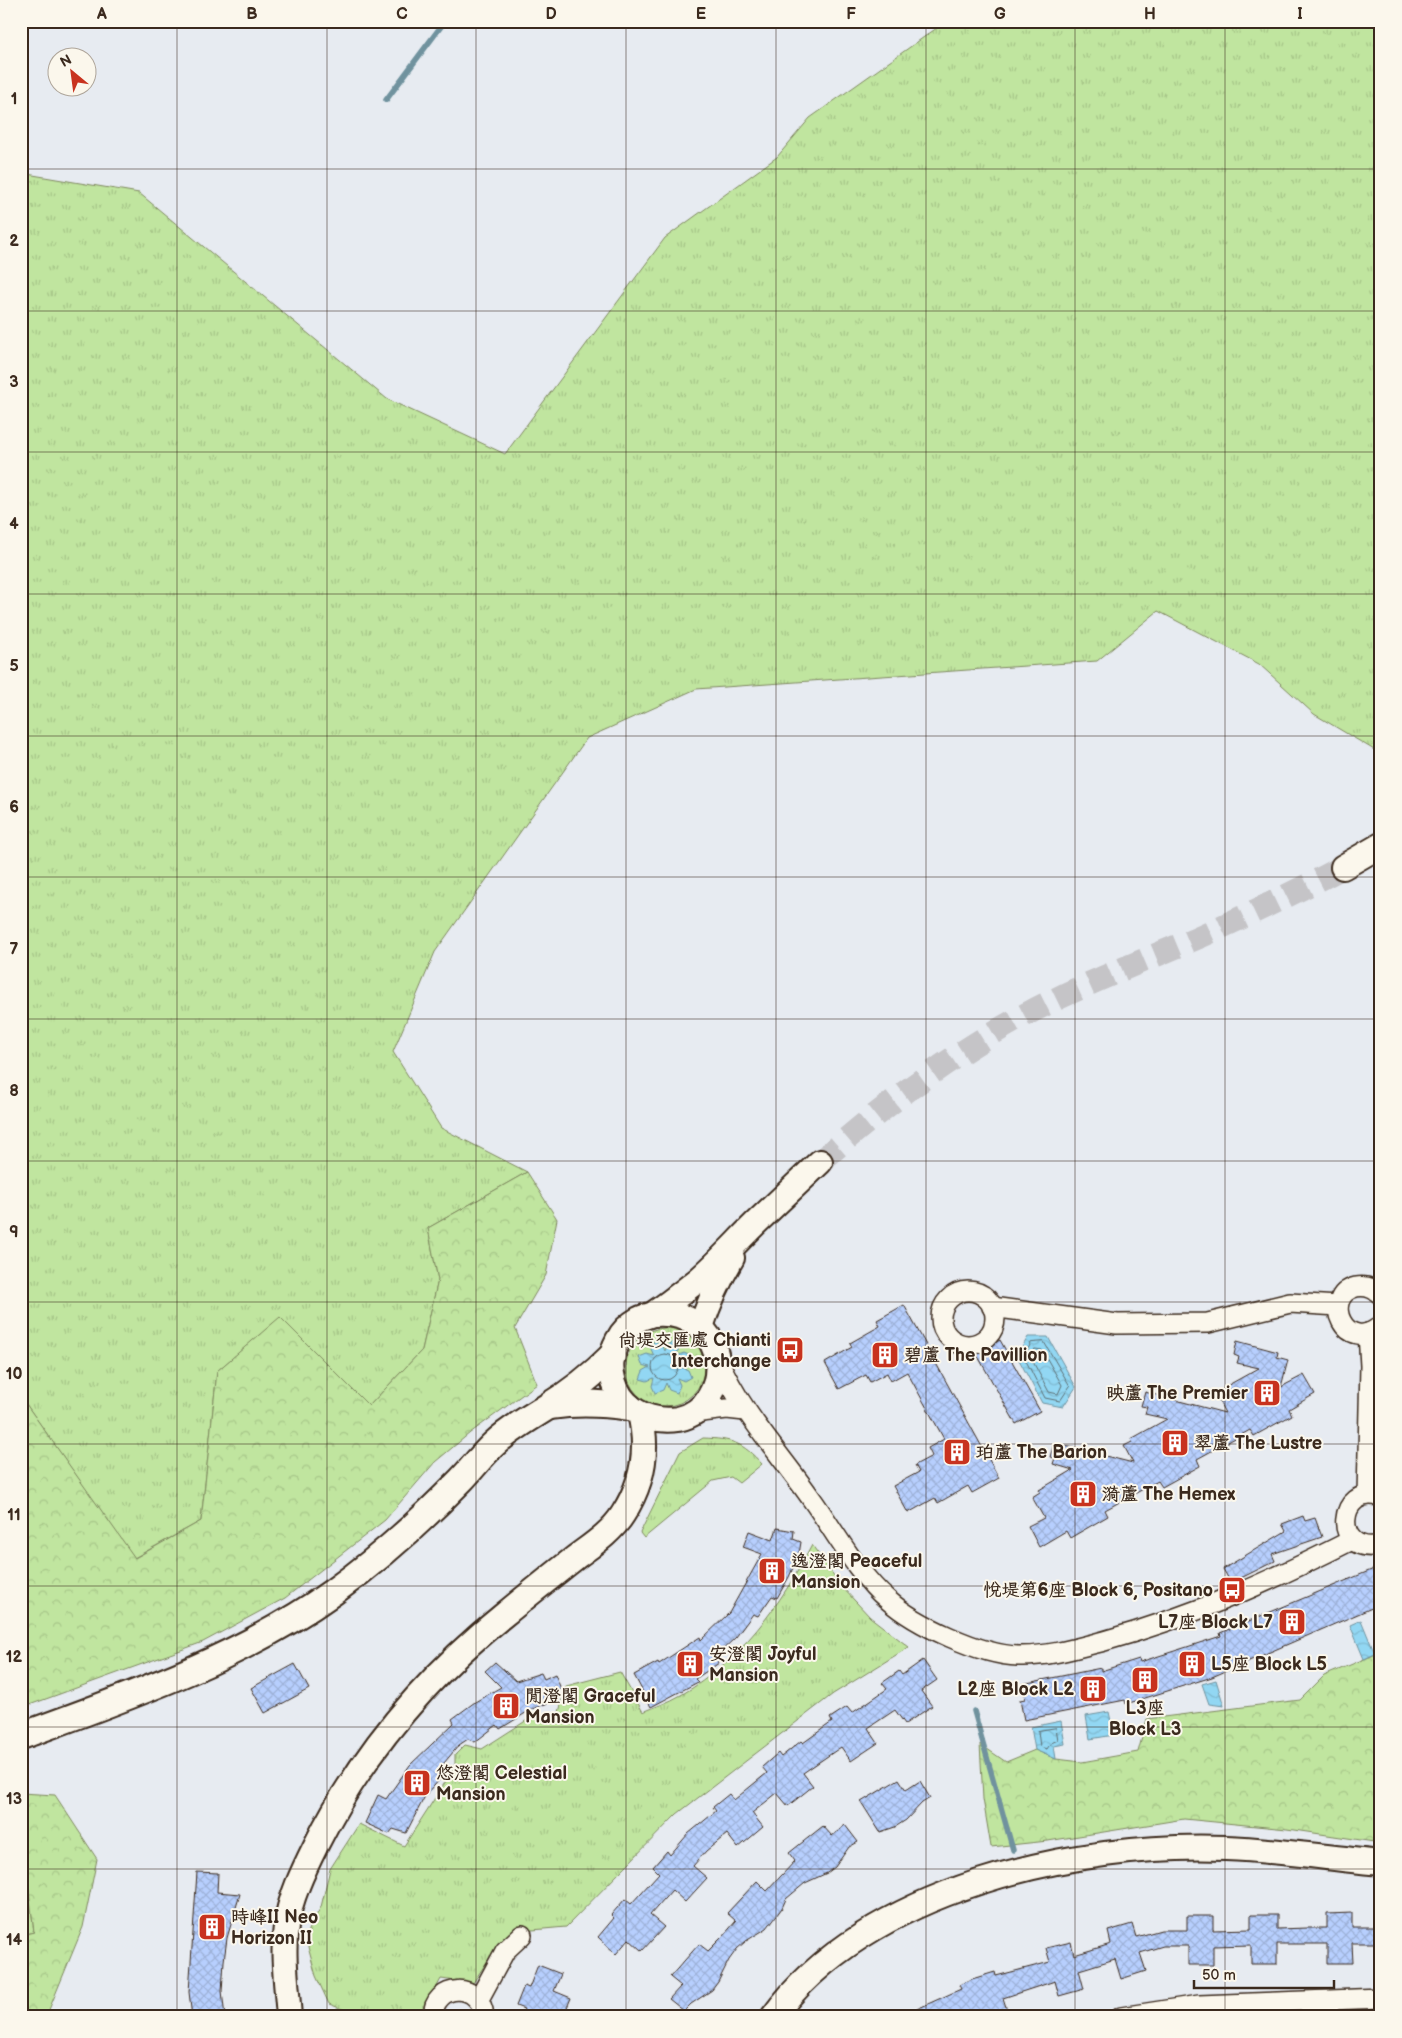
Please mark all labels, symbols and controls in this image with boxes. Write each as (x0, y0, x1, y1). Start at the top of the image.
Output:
text: A (96, 5, 107, 24)
text: B (246, 5, 258, 24)
text: C (396, 5, 408, 24)
text: D (545, 5, 557, 24)
text: E (696, 5, 706, 24)
text: F (846, 5, 856, 24)
text: G (994, 5, 1006, 24)
text: H (1144, 5, 1156, 24)
text: I (1297, 5, 1303, 24)
north arrow (48, 48, 98, 98)
text: N (57, 51, 75, 71)
text: 1 (11, 90, 17, 109)
text: 2 (9, 232, 19, 251)
text: 3 (9, 373, 19, 392)
text: 4 (9, 515, 19, 534)
text: 5 (9, 657, 19, 676)
text: 6 (9, 798, 19, 817)
text: 7 (10, 940, 19, 959)
text: 8 (9, 1082, 19, 1101)
text: 9 (9, 1223, 19, 1242)
place label: 尚堤交匯處 Chianti Interchange (618, 1330, 771, 1372)
bus stop icon: 尚堤交匯處 Chianti Interchange (775, 1335, 805, 1365)
building icon: 碧蘆 The Pavillion (870, 1340, 900, 1370)
place label: 碧蘆 The Pavillion (904, 1345, 1048, 1366)
text: 10 (6, 1365, 22, 1384)
building icon: 映蘆 The Premier (1252, 1378, 1282, 1408)
place label: 映蘆 The Premier (1106, 1383, 1249, 1404)
building icon: 翠蘆 The Lustre (1160, 1428, 1190, 1458)
place label: 翠蘆 The Lustre (1194, 1433, 1322, 1454)
building icon: 珀蘆 The Barion (942, 1437, 972, 1467)
place label: 珀蘆 The Barion (976, 1442, 1107, 1463)
building icon: 漪蘆 The Hemex (1068, 1479, 1098, 1509)
place label: 漪蘆 The Hemex (1102, 1484, 1235, 1505)
text: 11 (7, 1506, 21, 1525)
place label: 逸澄閣 Peaceful Mansion (791, 1551, 922, 1593)
building icon: 逸澄閣 Peaceful Mansion (757, 1556, 787, 1586)
bus stop icon: 悅堤第6座 Block 6, Positano (1217, 1575, 1247, 1605)
place label: 悅堤第6座 Block 6, Positano (984, 1580, 1213, 1601)
building icon: L7座 Block L7 (1277, 1607, 1307, 1637)
place label: L7座 Block L7 (1158, 1612, 1273, 1633)
place label: 安澄閣 Joyful Mansion (709, 1644, 816, 1686)
text: 12 (6, 1648, 23, 1667)
building icon: 安澄閣 Joyful Mansion (675, 1649, 705, 1679)
building icon: L5座 Block L5 (1177, 1649, 1207, 1679)
place label: L5座 Block L5 (1211, 1654, 1327, 1675)
building icon: L3座 Block L3 (1130, 1665, 1160, 1695)
building icon: L2座 Block L2 (1078, 1674, 1108, 1704)
place label: L2座 Block L2 (957, 1679, 1074, 1700)
place label: 閒澄閣 Graceful Mansion (525, 1686, 656, 1728)
building icon: 閒澄閣 Graceful Mansion (491, 1691, 521, 1721)
place label: L3座 Block L3 (1109, 1698, 1181, 1740)
place label: 悠澄閣 Celestial Mansion (436, 1763, 567, 1805)
building icon: 悠澄閣 Celestial Mansion (402, 1768, 432, 1798)
text: 13 (6, 1790, 22, 1809)
place label: 時峰II Neo Horizon II (231, 1907, 318, 1949)
building icon: 時峰II Neo Horizon II (197, 1912, 227, 1942)
text: 14 (6, 1931, 23, 1950)
scale bar (1194, 1958, 1334, 1990)
text: 50 m (1202, 1966, 1236, 1985)

